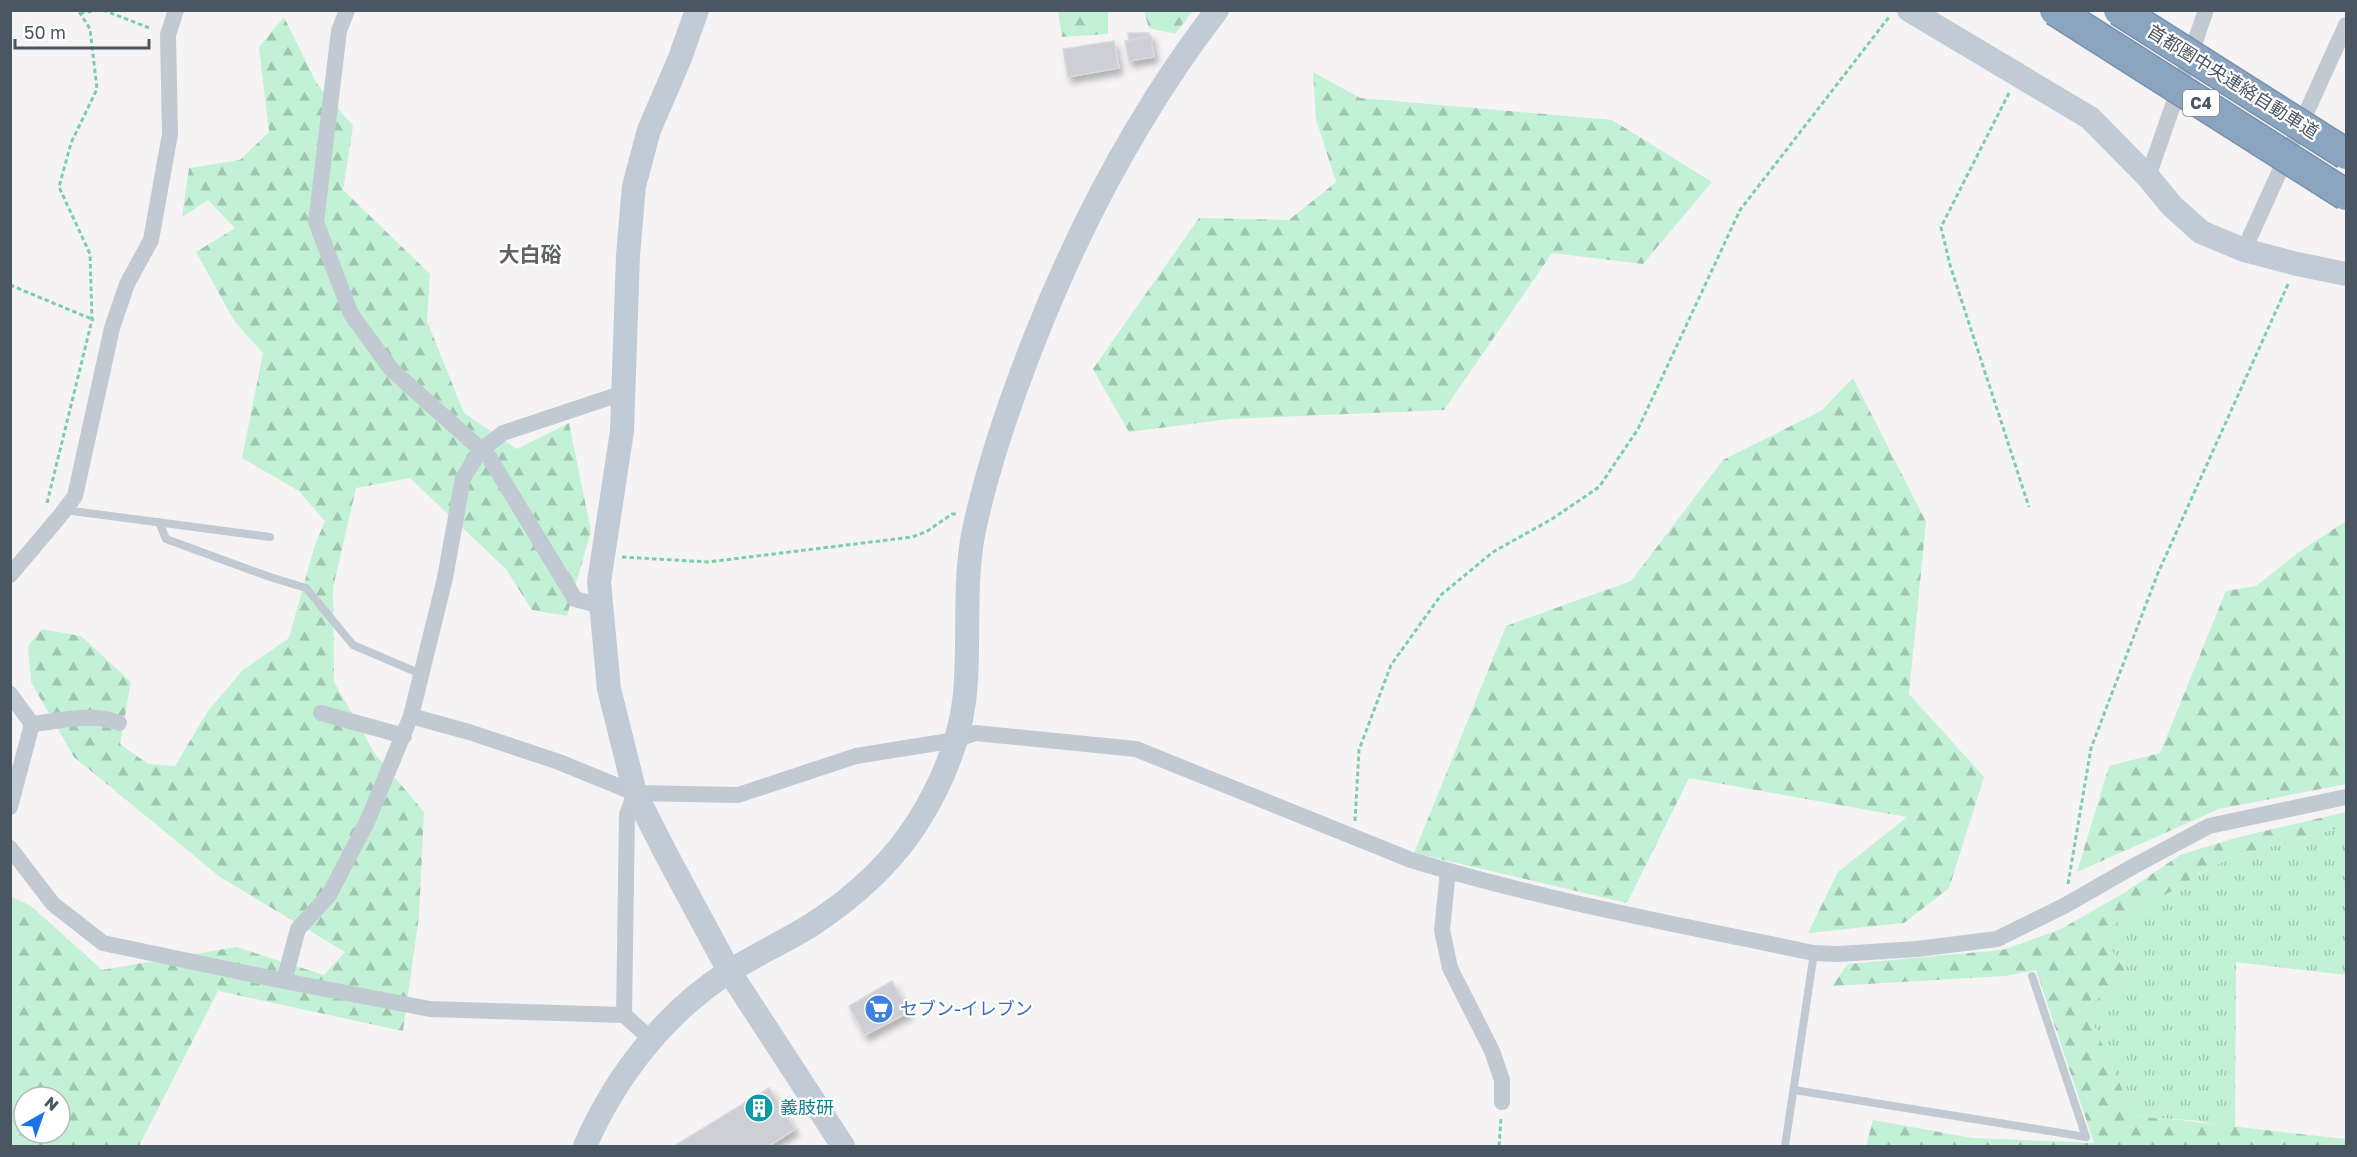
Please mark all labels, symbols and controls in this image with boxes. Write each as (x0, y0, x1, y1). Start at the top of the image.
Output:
scale bar (15, 12, 148, 50)
street label: 首都圏中央連絡自動車道 (2144, 19, 2323, 143)
text: 50 m (24, 21, 66, 43)
road number: C4 (2183, 90, 2219, 116)
district label: 大白硲 (499, 241, 562, 267)
supermarket icon: セブン-イレブン (863, 993, 895, 1025)
place label: セブン-イレブン (900, 997, 1033, 1019)
north arrow (12, 1085, 72, 1145)
text: N (41, 1092, 63, 1115)
building icon: 義肢研 (743, 1092, 775, 1124)
place label: 義肢研 (780, 1096, 834, 1118)

